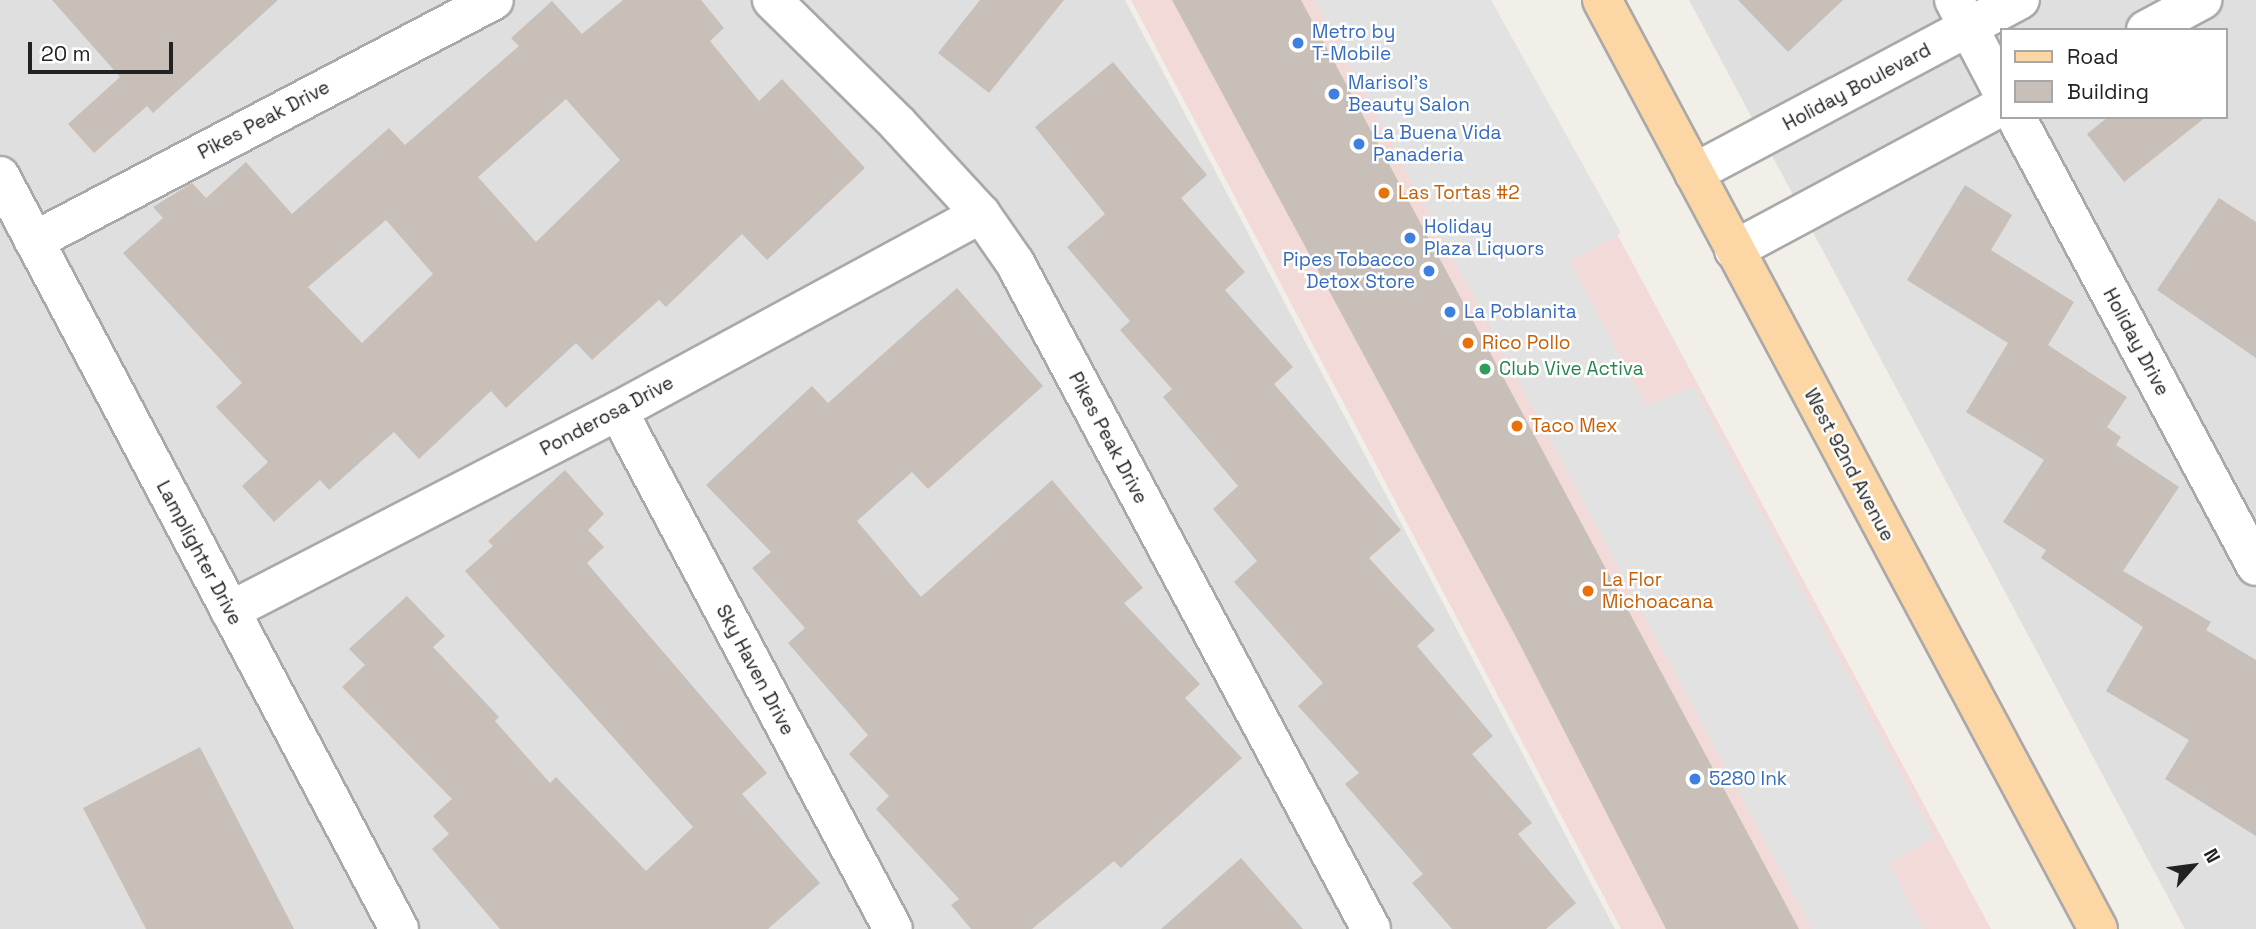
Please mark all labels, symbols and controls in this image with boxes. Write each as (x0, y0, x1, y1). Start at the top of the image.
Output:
place label: Metro by T-Mobile (1312, 21, 1395, 65)
scale bar (32, 28, 177, 72)
legend (2000, 28, 2228, 119)
marker: Metro by T-Mobile (1290, 35, 1306, 51)
street label: Holiday Boulevard (1779, 38, 1935, 136)
text: 20 m (41, 40, 91, 67)
text: Road (2067, 43, 2119, 70)
place label: Marisol's Beauty Salon (1348, 72, 1470, 116)
street label: Pikes Peak Drive (194, 76, 334, 164)
text: Building (2067, 78, 2149, 105)
marker: Marisol's Beauty Salon (1326, 86, 1342, 102)
place label: La Buena Vida Panaderia (1373, 122, 1502, 166)
marker: La Buena Vida Panaderia (1351, 136, 1367, 152)
place label: Las Tortas #2 (1398, 182, 1520, 204)
marker: Las Tortas #2 (1376, 185, 1392, 201)
place label: Holiday Plaza Liquors (1424, 216, 1544, 260)
marker: Holiday Plaza Liquors (1402, 230, 1418, 246)
place label: Pipes Tobacco Detox Store (1282, 249, 1415, 293)
marker: Pipes Tobacco Detox Store (1421, 263, 1437, 279)
street label: Holiday Drive (2098, 284, 2174, 400)
place label: La Poblanita (1464, 301, 1577, 323)
marker: La Poblanita (1442, 304, 1458, 320)
place label: Rico Pollo (1482, 332, 1571, 354)
marker: Rico Pollo (1460, 335, 1476, 351)
place label: Club Vive Activa (1499, 358, 1644, 380)
marker: Club Vive Activa (1477, 361, 1493, 377)
street label: Pikes Peak Drive (1064, 368, 1152, 508)
street label: Ponderosa Drive (536, 371, 678, 461)
street label: West 92nd Avenue (1799, 385, 1899, 545)
place label: Taco Mex (1531, 415, 1617, 437)
marker: Taco Mex (1509, 418, 1525, 434)
street label: Lamplighter Drive (151, 477, 247, 629)
place label: La Flor Michoacana (1602, 569, 1713, 613)
marker: La Flor Michoacana (1580, 583, 1596, 599)
street label: Sky Haven Drive (711, 601, 799, 739)
place label: 5280 Ink (1709, 768, 1787, 790)
marker: 5280 Ink (1687, 771, 1703, 787)
north arrow (2158, 831, 2228, 901)
text: N (2198, 844, 2226, 867)

